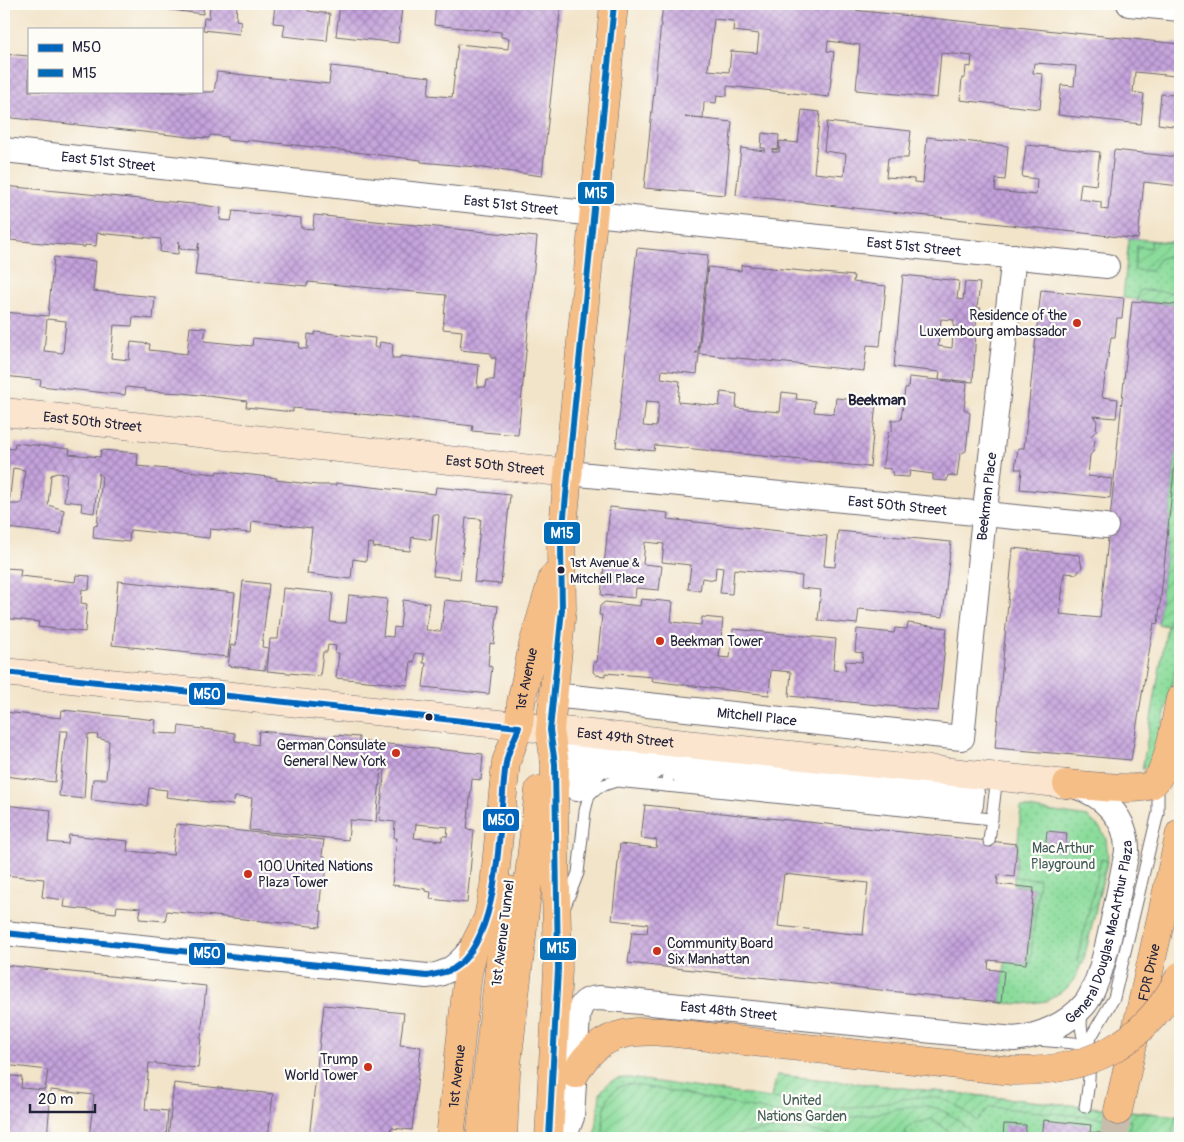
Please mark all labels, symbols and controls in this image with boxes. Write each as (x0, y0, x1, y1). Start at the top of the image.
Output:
legend (28, 28, 202, 92)
text: M50 (72, 38, 101, 57)
text: M15 (72, 64, 97, 83)
street label: East 51st Street (60, 148, 157, 175)
line badge: M15 (577, 181, 615, 205)
text: M15 (584, 185, 608, 202)
street label: East 51st Street (463, 191, 559, 218)
street label: East 51st Street (866, 233, 962, 260)
place label: Residence of the Luxembourg ambassador (919, 307, 1067, 340)
marker: Residence of the Luxembourg ambassador (1071, 317, 1083, 329)
district label: Beekman (848, 391, 906, 410)
street label: East 50th Street (42, 408, 143, 435)
street label: East 50th Street (445, 451, 546, 479)
street label: Beekman Place (973, 451, 1000, 541)
street label: East 50th Street (847, 492, 948, 519)
line badge: M15 (543, 521, 581, 545)
text: M15 (550, 525, 574, 542)
place label: 1st Avenue & Mitchell Place (570, 555, 645, 587)
marker: 1st Avenue & Mitchell Place (556, 565, 566, 575)
place label: Beekman Tower (670, 633, 763, 650)
marker: Beekman Tower (654, 635, 666, 647)
street label: 1st Avenue (512, 646, 541, 711)
line badge: M50 (188, 682, 226, 706)
text: M50 (193, 686, 221, 703)
street label: Mitchell Place (716, 704, 798, 729)
unlabelled marker (424, 712, 434, 722)
street label: East 49th Street (576, 724, 675, 751)
place label: German Consulate General New York (277, 737, 386, 770)
marker: German Consulate General New York (390, 747, 402, 759)
line badge: M50 (482, 808, 520, 832)
text: M50 (487, 812, 515, 829)
park label: MacArthur Playground (1031, 840, 1095, 873)
street label: General Douglas MacArthur Plaza (1061, 840, 1136, 1027)
place label: 100 United Nations Plaza Tower (258, 858, 373, 891)
marker: 100 United Nations Plaza Tower (242, 868, 254, 880)
street label: 1st Avenue Tunnel (488, 879, 518, 987)
place label: Community Board Six Manhattan (667, 935, 773, 968)
line badge: M15 (539, 937, 577, 961)
text: M15 (546, 940, 570, 957)
line badge: M50 (188, 942, 226, 966)
street label: FDR Drive (1134, 942, 1164, 1003)
text: M50 (193, 945, 221, 962)
marker: Community Board Six Manhattan (651, 945, 663, 957)
street label: East 48th Street (680, 998, 778, 1024)
street label: 1st Avenue (445, 1044, 469, 1109)
place label: Trump World Tower (284, 1051, 358, 1084)
marker: Trump World Tower (362, 1061, 374, 1073)
scale bar (30, 1082, 95, 1114)
text: 20 m (38, 1090, 73, 1109)
park label: United Nations Garden (757, 1092, 847, 1125)

